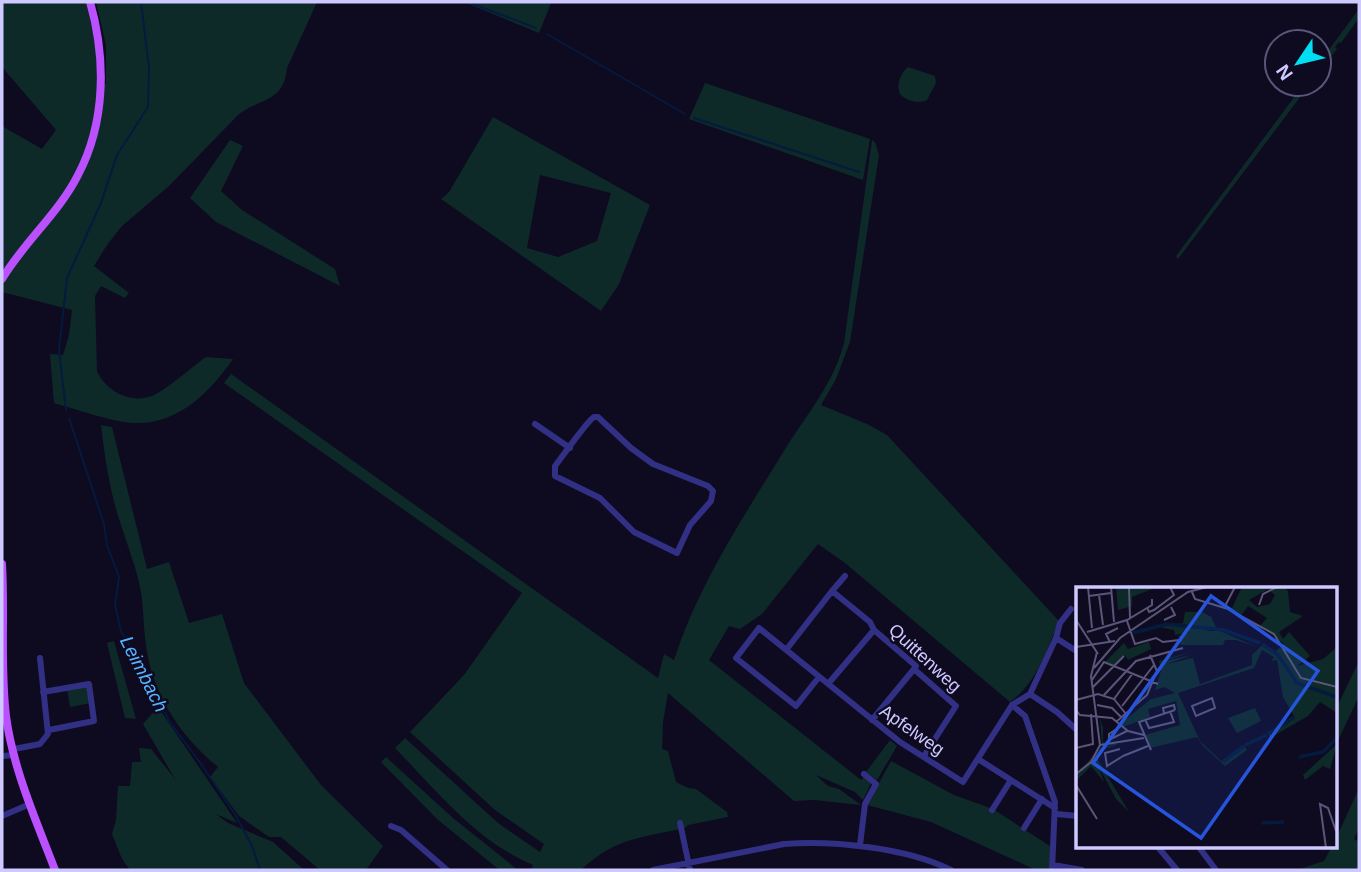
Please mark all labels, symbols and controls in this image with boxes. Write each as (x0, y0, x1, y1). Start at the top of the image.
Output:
north arrow (1263, 28, 1333, 98)
text: N (1272, 61, 1297, 84)
inset map (1076, 587, 1336, 848)
street label: Quittenweg (885, 620, 965, 696)
water label: Leimbach (116, 633, 172, 715)
street label: Apfelweg (876, 701, 948, 759)

